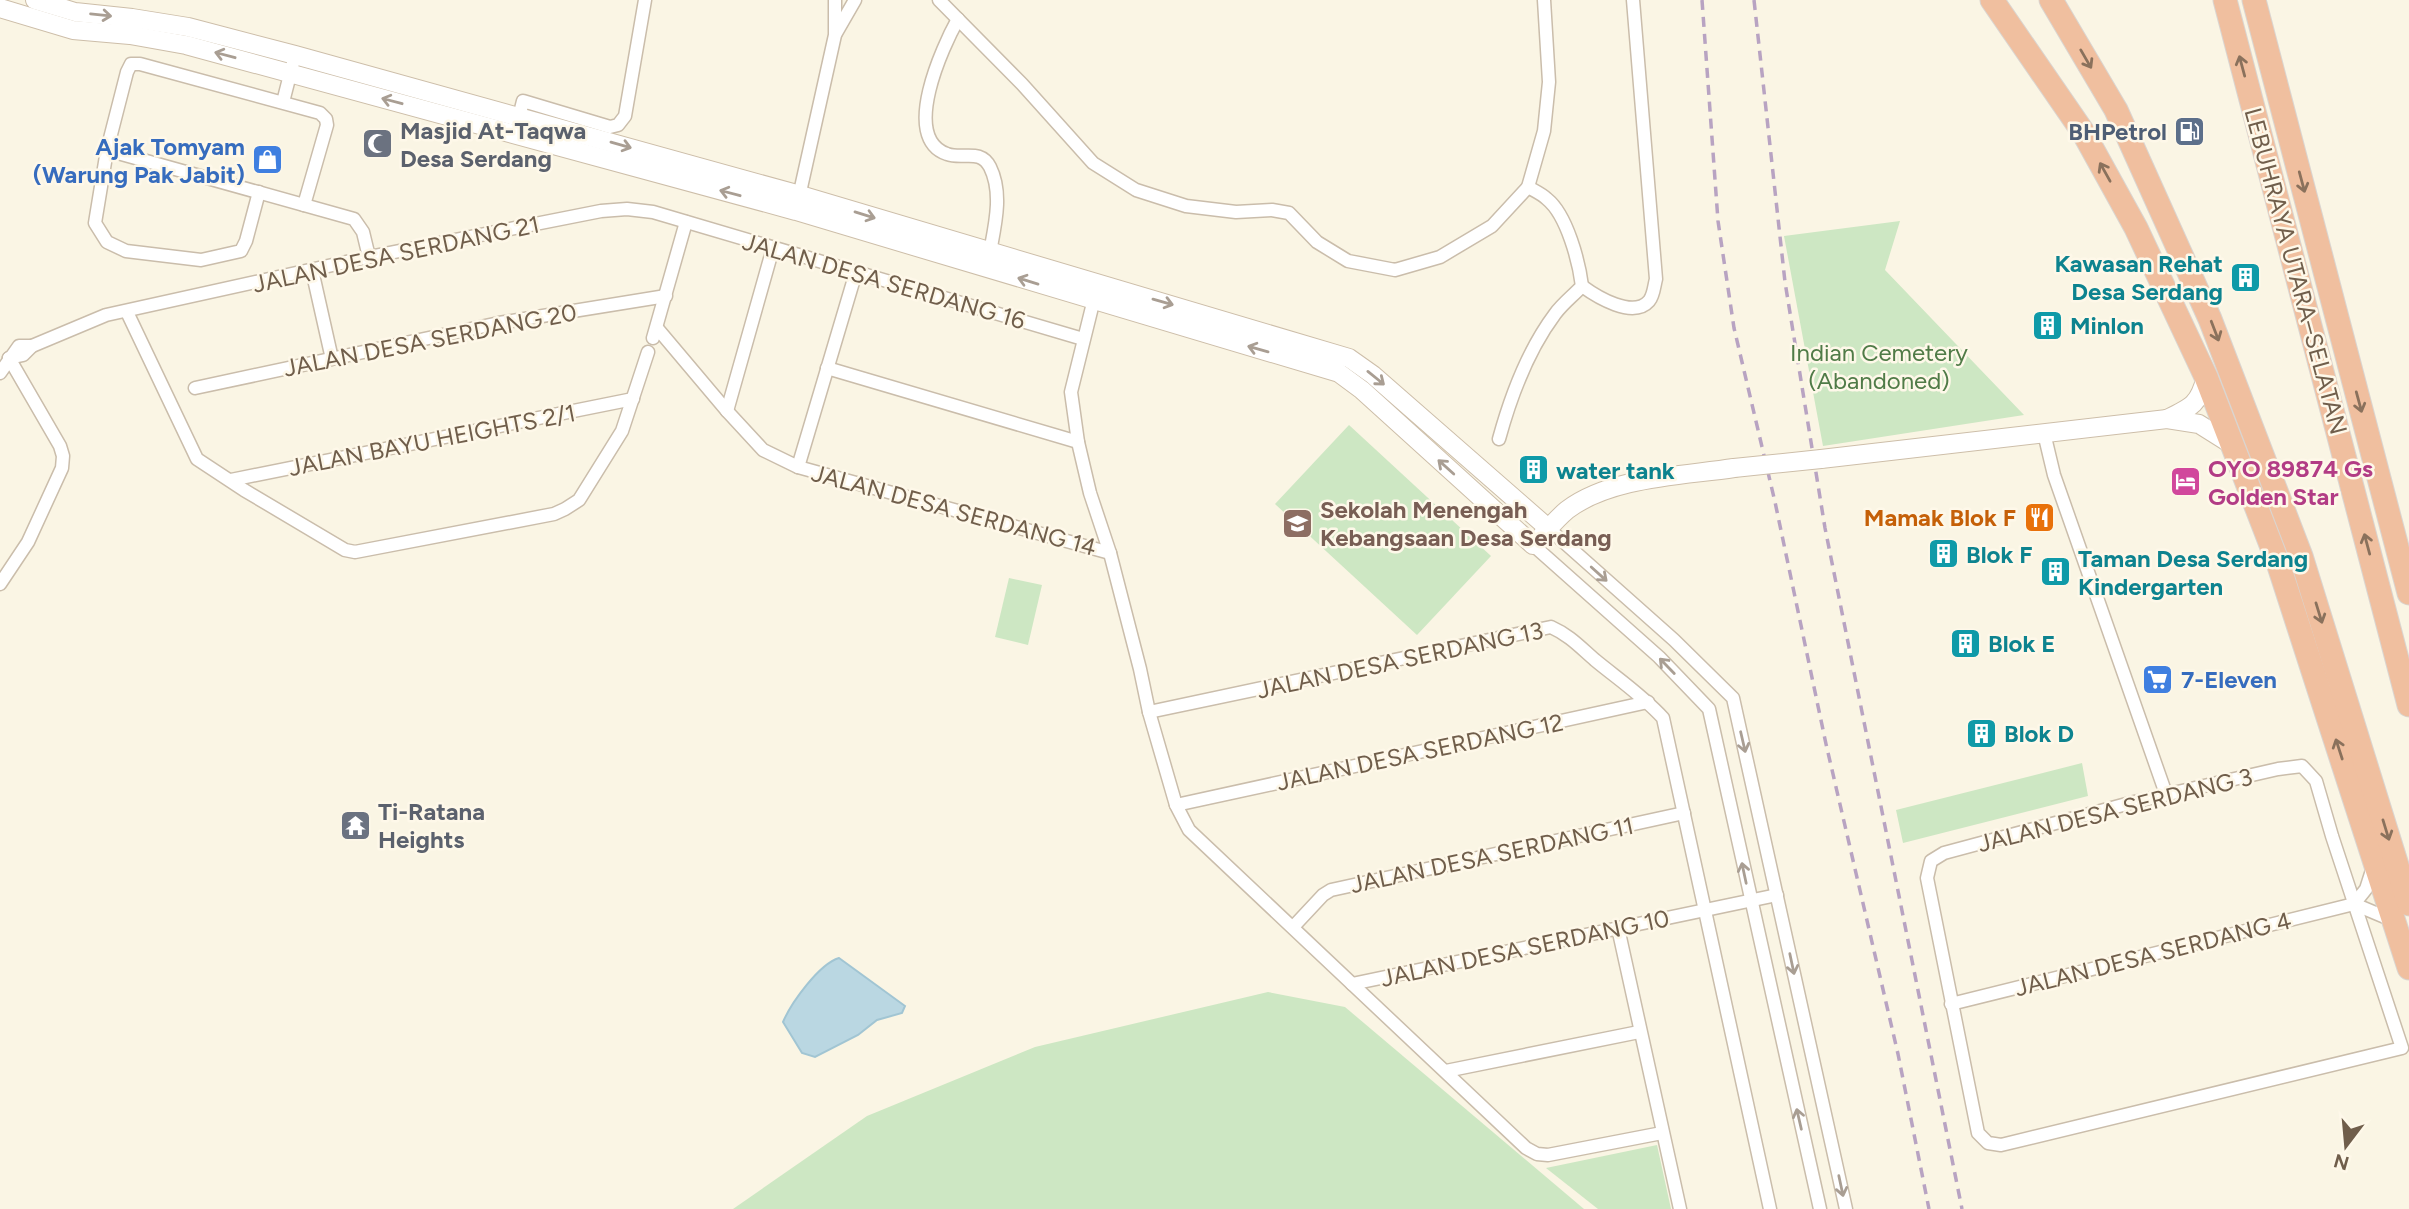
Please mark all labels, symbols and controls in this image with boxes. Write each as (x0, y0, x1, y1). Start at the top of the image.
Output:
one-way arrow (89, 8, 112, 21)
one-way arrow (214, 48, 236, 61)
one-way arrow (2080, 48, 2093, 69)
one-way arrow (2235, 55, 2248, 78)
one-way arrow (381, 94, 403, 107)
street label: LEBUHRAYA UTARA–SELATAN (2238, 104, 2354, 438)
fuel station icon: BHPetrol (2173, 114, 2207, 148)
place label: Masjid At-Taqwa Desa Serdang (400, 116, 586, 173)
place label: BHPetrol (2068, 117, 2167, 146)
mosque icon: Masjid At-Taqwa Desa Serdang (360, 127, 394, 161)
place label: Ajak Tomyam (Warung Pak Jabit) (33, 132, 245, 189)
one-way arrow (609, 139, 632, 152)
shop icon: Ajak Tomyam (Warung Pak Jabit) (251, 143, 285, 177)
one-way arrow (2098, 162, 2111, 183)
one-way arrow (2296, 170, 2309, 193)
one-way arrow (719, 186, 741, 199)
street label: JALAN DESA SERDANG 21 (250, 209, 542, 299)
one-way arrow (854, 209, 876, 222)
street label: JALAN DESA SERDANG 16 (739, 227, 1029, 335)
place label: Kawasan Rehat Desa Serdang (2055, 249, 2223, 306)
building icon: Kawasan Rehat Desa Serdang (2229, 260, 2263, 294)
one-way arrow (1017, 274, 1039, 287)
street label: JALAN DESA SERDANG 20 (281, 297, 579, 383)
one-way arrow (1152, 297, 1174, 310)
building icon: Minlon (2030, 308, 2064, 342)
place label: Minlon (2070, 311, 2144, 340)
one-way arrow (2209, 319, 2222, 341)
park label: Indian Cemetery (Abandoned) (1790, 338, 1968, 395)
one-way arrow (1247, 341, 1269, 354)
one-way arrow (1366, 370, 1384, 386)
one-way arrow (2354, 391, 2367, 413)
street label: JALAN BAYU HEIGHTS 2/1 (286, 398, 578, 482)
building icon: water tank (1516, 453, 1550, 487)
place label: OYO 89874 Gs Golden Star (2208, 454, 2373, 511)
place label: water tank (1556, 456, 1675, 485)
street label: JALAN DESA SERDANG 14 (808, 458, 1100, 562)
one-way arrow (1438, 459, 1456, 475)
hotel icon: OYO 89874 Gs Golden Star (2168, 465, 2202, 499)
place label: Sekolah Menengah Kebangsaan Desa Serdang (1320, 495, 1612, 552)
restaurant icon: Mamak Blok F (2022, 500, 2056, 534)
place label: Mamak Blok F (1864, 503, 2016, 532)
school or university icon: Sekolah Menengah Kebangsaan Desa Serdang (1280, 506, 1314, 540)
one-way arrow (2360, 534, 2373, 556)
building icon: Blok F (1926, 537, 1960, 571)
place label: Blok F (1966, 540, 2032, 569)
place label: Taman Desa Serdang Kindergarten (2078, 544, 2308, 601)
building icon: Taman Desa Serdang Kindergarten (2038, 555, 2072, 589)
one-way arrow (1590, 566, 1608, 582)
one-way arrow (2313, 602, 2326, 624)
street label: JALAN DESA SERDANG 13 (1254, 615, 1546, 705)
building icon: Blok E (1948, 626, 1982, 660)
place label: Blok E (1988, 629, 2055, 658)
one-way arrow (1659, 658, 1676, 675)
supermarket icon: 7-Eleven (2141, 662, 2175, 696)
place label: 7-Eleven (2181, 665, 2277, 694)
street label: JALAN DESA SERDANG 12 (1274, 707, 1566, 797)
building icon: Blok D (1964, 716, 1998, 750)
place label: Blok D (2004, 719, 2074, 748)
one-way arrow (1736, 730, 1750, 753)
one-way arrow (2331, 738, 2344, 760)
street label: JALAN DESA SERDANG 3 (1975, 762, 2255, 858)
place label: Ti-Ratana Heights (378, 797, 485, 854)
temple icon: Ti-Ratana Heights (338, 808, 372, 842)
street label: JALAN DESA SERDANG 11 (1348, 811, 1636, 899)
one-way arrow (2381, 819, 2394, 841)
one-way arrow (1736, 862, 1750, 885)
street label: JALAN DESA SERDANG 10 (1378, 903, 1672, 993)
street label: JALAN DESA SERDANG 4 (2012, 906, 2294, 1002)
one-way arrow (1786, 952, 1800, 975)
one-way arrow (1792, 1108, 1806, 1131)
north arrow (2311, 1111, 2381, 1181)
text: N (2331, 1149, 2352, 1175)
one-way arrow (1835, 1174, 1849, 1197)

